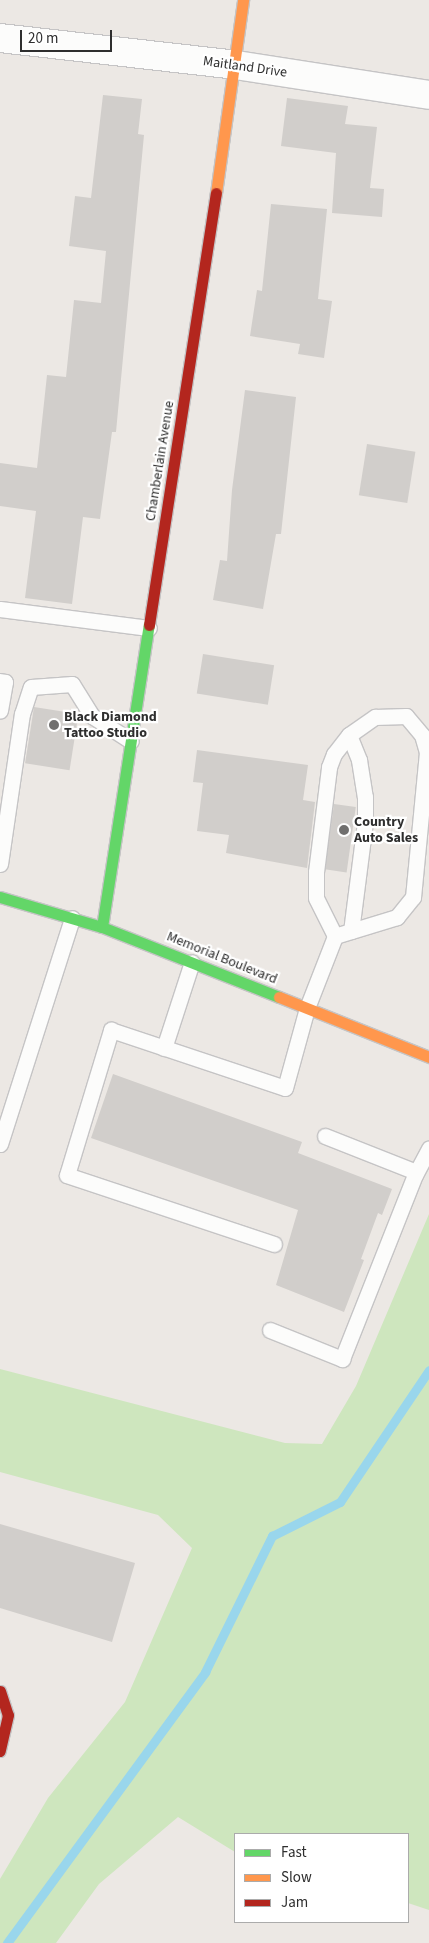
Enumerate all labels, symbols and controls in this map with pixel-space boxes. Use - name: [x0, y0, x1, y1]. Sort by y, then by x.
- scale bar: [22, 20, 115, 52]
- text: 20 m: [28, 28, 58, 49]
- street label: Maitland Drive: [202, 53, 288, 81]
- street label: Chamberlain Avenue: [142, 400, 178, 522]
- place label: Black Diamond Tattoo Studio: [64, 709, 157, 742]
- marker: Black Diamond Tattoo Studio: [48, 719, 60, 731]
- place label: Country Auto Sales: [354, 814, 418, 846]
- marker: Country Auto Sales: [338, 824, 350, 836]
- street label: Memorial Boulevard: [164, 928, 280, 988]
- legend: [234, 1833, 409, 1923]
- text: Fast: [281, 1842, 307, 1863]
- text: Slow: [281, 1867, 312, 1888]
- text: Jam: [281, 1892, 308, 1913]

